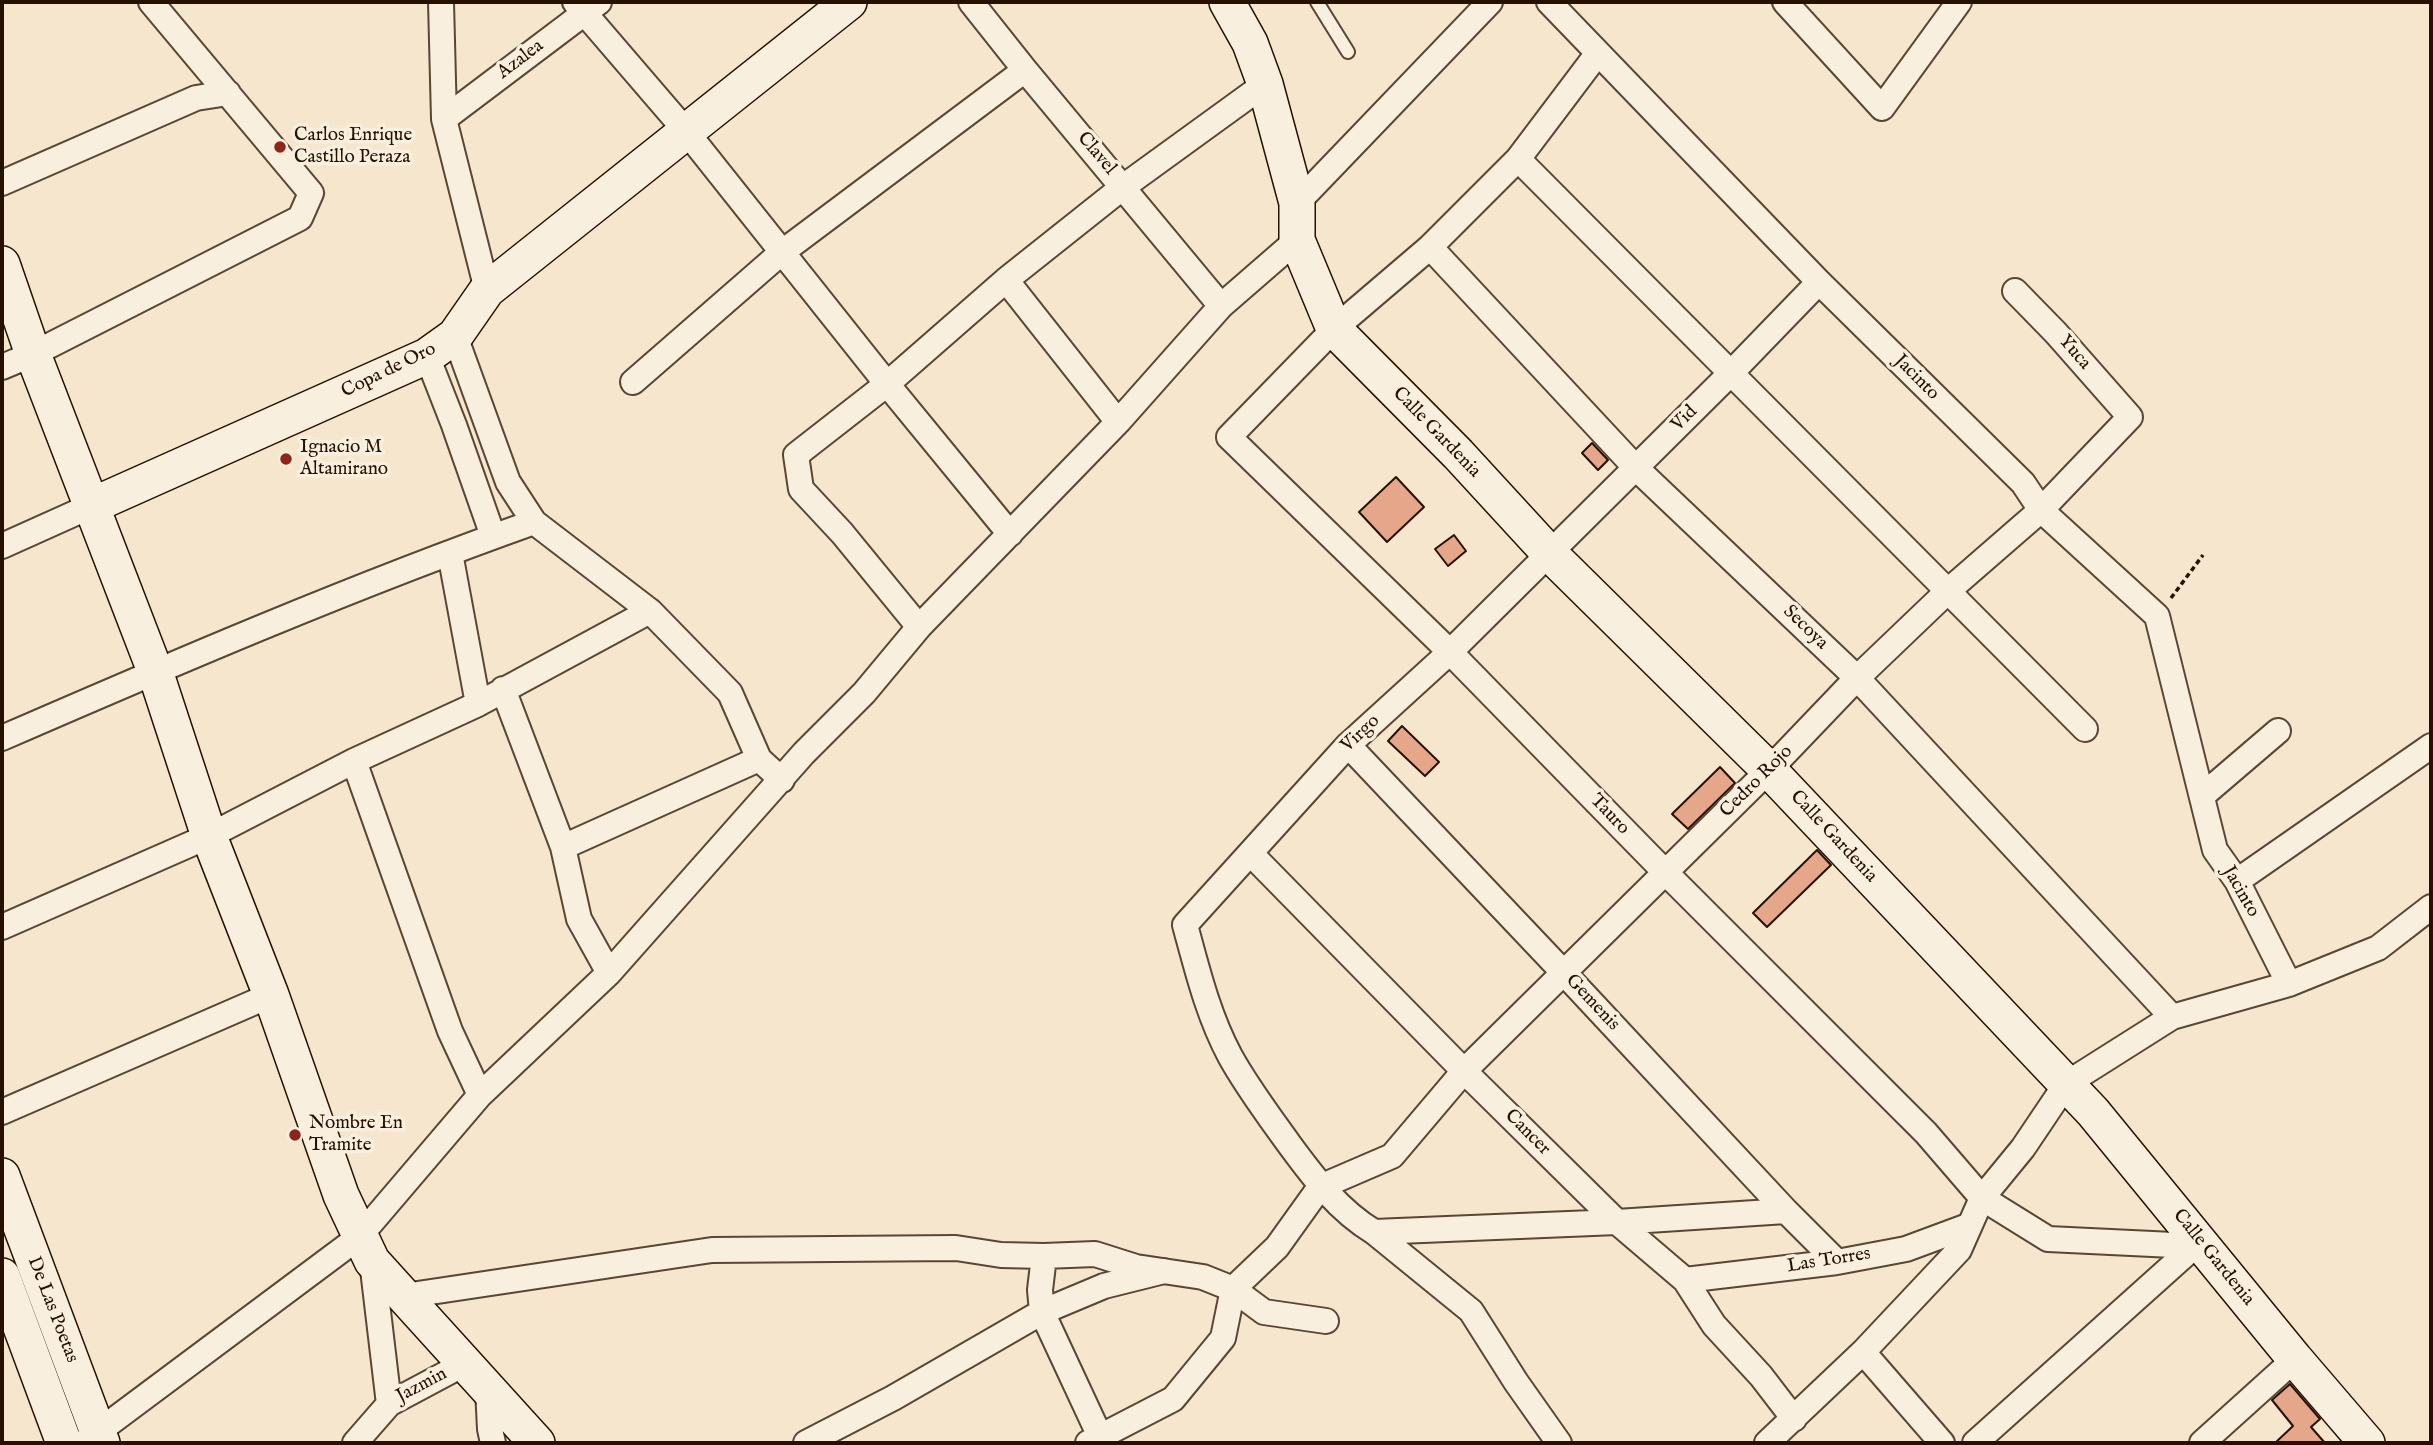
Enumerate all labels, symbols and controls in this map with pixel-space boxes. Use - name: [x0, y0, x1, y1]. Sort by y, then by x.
- street label: Azalea: [493, 35, 549, 85]
- place label: Carlos Enrique Castillo Peraza: [294, 125, 412, 169]
- street label: Clavel: [1072, 128, 1120, 180]
- marker: Carlos Enrique Castillo Peraza: [272, 139, 288, 155]
- street label: Yuca: [2053, 331, 2095, 375]
- street label: Copa de Oro: [338, 338, 440, 404]
- street label: Jacinto: [1888, 350, 1944, 406]
- street label: Calle Gardenia: [1387, 383, 1485, 483]
- street label: Vid: [1667, 401, 1703, 437]
- place label: Ignacio M Altamirano: [300, 437, 388, 481]
- marker: Ignacio M Altamirano: [278, 451, 294, 467]
- street label: Secoya: [1778, 601, 1832, 655]
- street label: Virgo: [1337, 710, 1385, 758]
- street label: Cedro Rojo: [1716, 741, 1798, 823]
- street label: Calle Gardenia: [1785, 786, 1881, 888]
- street label: Tauro: [1584, 790, 1634, 840]
- street label: Jacinto: [2216, 862, 2264, 922]
- street label: Gemenis: [1560, 970, 1624, 1036]
- street label: Cancer: [1499, 1105, 1555, 1161]
- place label: Nombre En Tramite: [309, 1113, 403, 1157]
- marker: Nombre En Tramite: [287, 1127, 303, 1143]
- street label: Calle Gardenia: [2167, 1205, 2259, 1311]
- street label: Las Torres: [1786, 1243, 1872, 1279]
- street label: De Las Poetas: [21, 1254, 83, 1366]
- street label: Jazmin: [393, 1363, 451, 1409]

